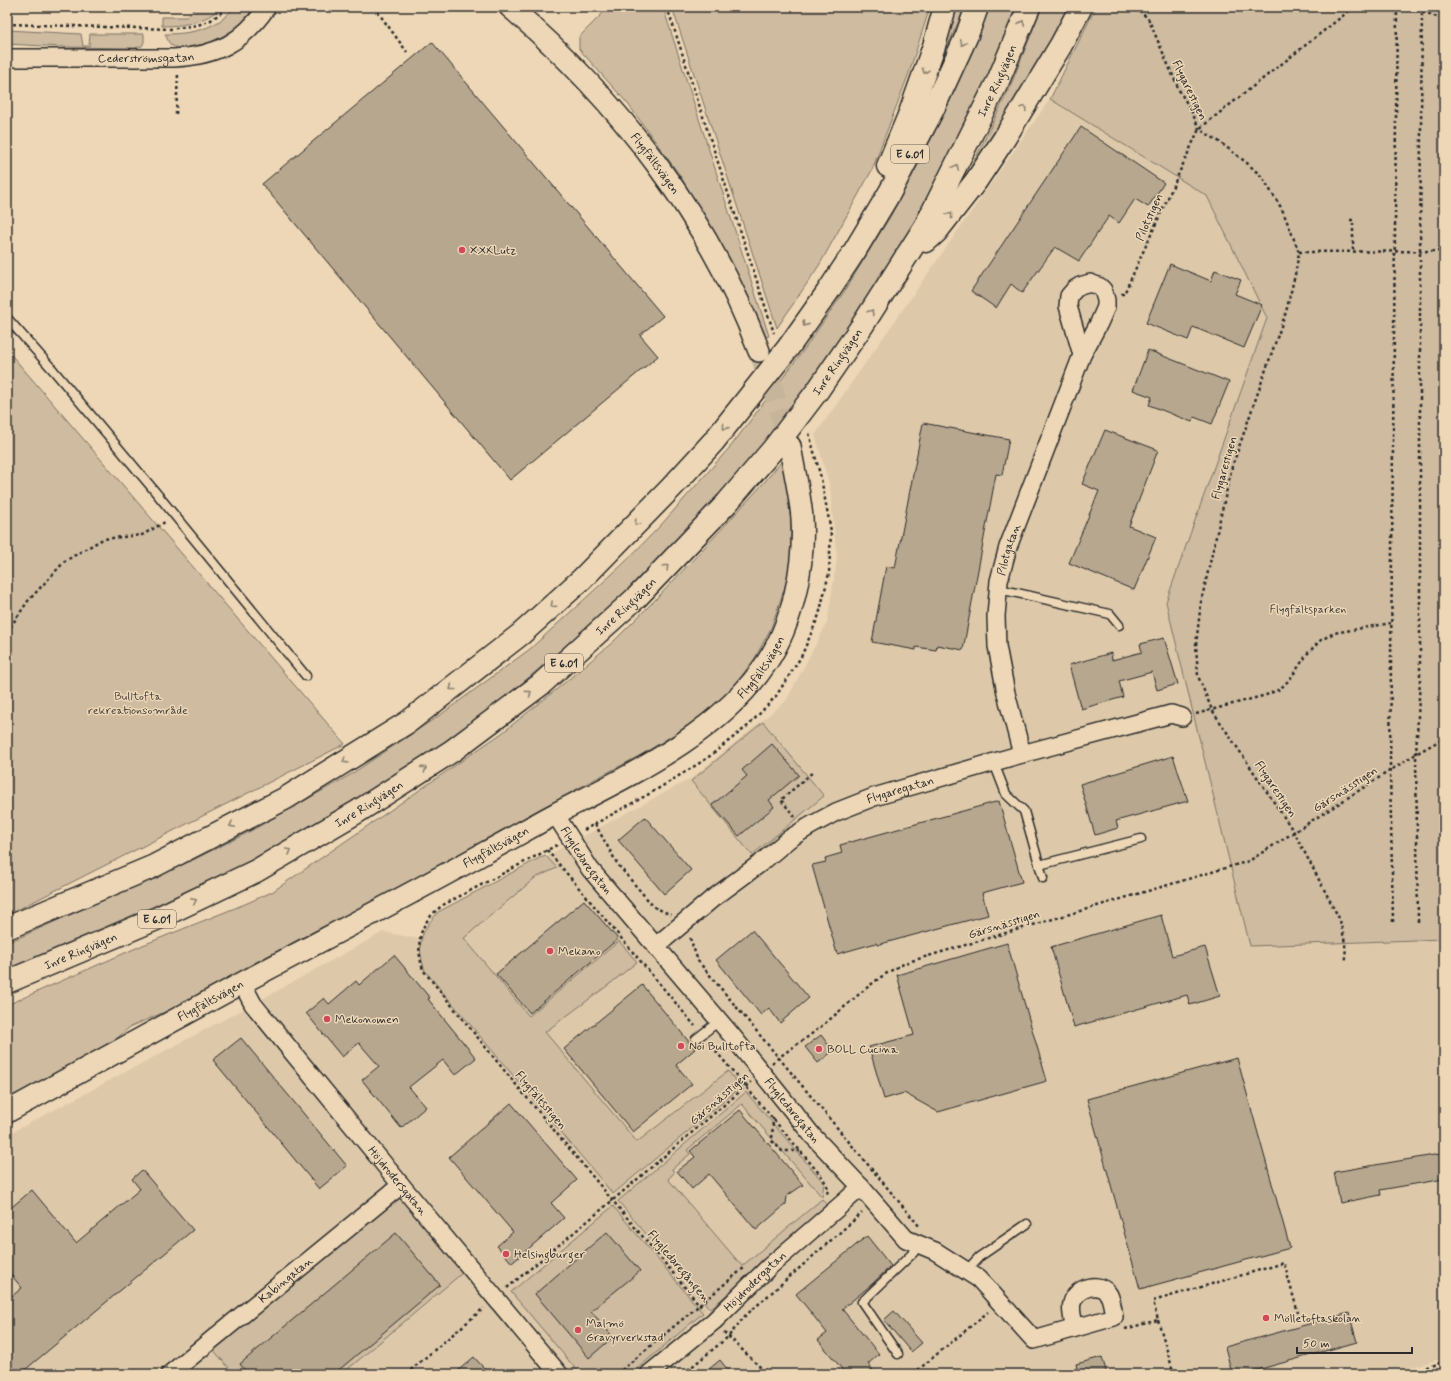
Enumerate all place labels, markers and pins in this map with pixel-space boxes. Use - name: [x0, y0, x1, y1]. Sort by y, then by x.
- place label: XXXLutz: [470, 243, 516, 259]
- marker: XXXLutz: [457, 245, 467, 255]
- place label: Mekano: [558, 944, 601, 960]
- marker: Mekano: [545, 946, 555, 956]
- place label: Mekonomen: [335, 1012, 399, 1028]
- marker: Mekonomen: [322, 1014, 332, 1024]
- place label: Noi Bulltofta: [689, 1039, 756, 1055]
- marker: Noi Bulltofta: [676, 1041, 686, 1051]
- place label: BOLL Cucina: [827, 1042, 899, 1058]
- marker: BOLL Cucina: [814, 1044, 824, 1054]
- place label: Helsingburger: [514, 1247, 586, 1264]
- marker: Helsingburger: [501, 1249, 511, 1259]
- place label: Mölletoftaskolan: [1274, 1311, 1362, 1327]
- marker: Mölletoftaskolan: [1261, 1313, 1271, 1323]
- place label: Malmö Gravyrverkstad: [586, 1316, 663, 1346]
- marker: Malmö Gravyrverkstad: [573, 1325, 583, 1335]

